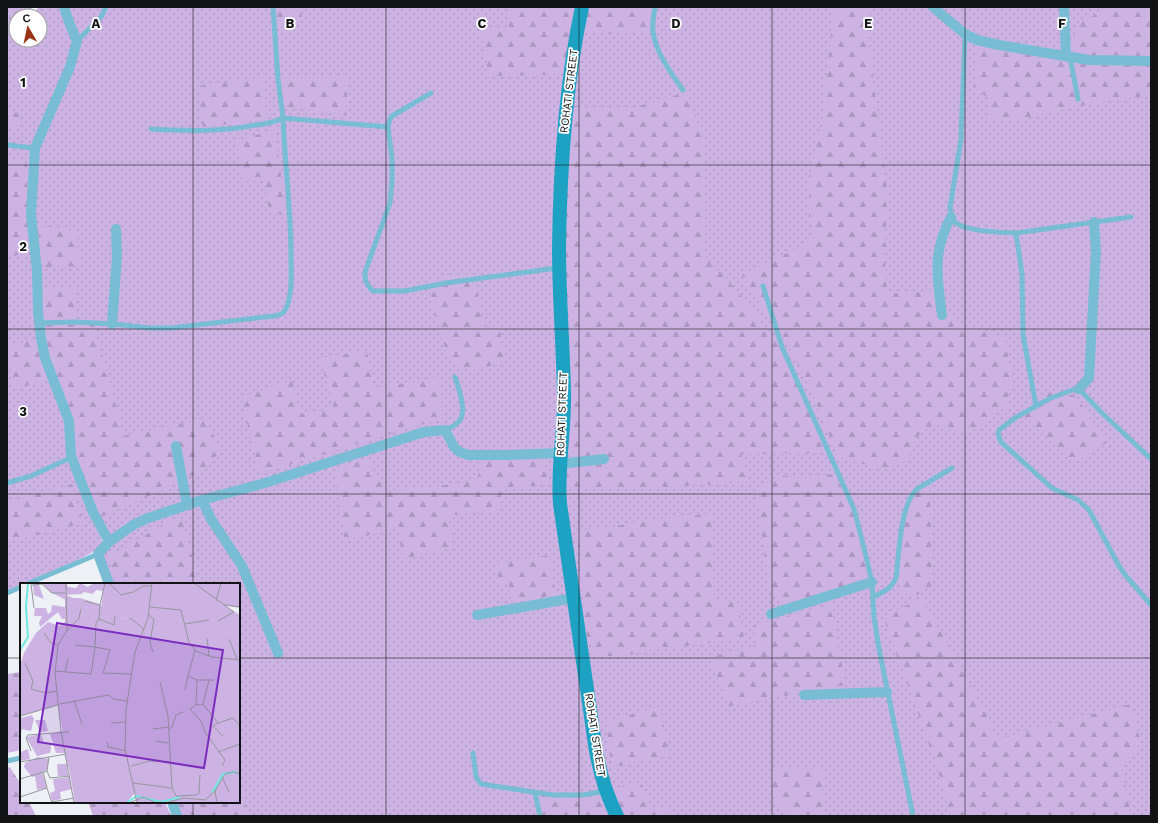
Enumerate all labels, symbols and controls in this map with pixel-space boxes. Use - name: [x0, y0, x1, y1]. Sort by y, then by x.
- north arrow: [8, 8, 48, 48]
- text: С: [22, 12, 32, 26]
- text: A: [92, 16, 101, 31]
- text: B: [286, 16, 295, 31]
- text: C: [478, 16, 487, 31]
- text: D: [671, 16, 681, 31]
- text: E: [864, 16, 872, 31]
- text: F: [1058, 16, 1066, 31]
- street label: ROHATI STREET: [557, 48, 581, 134]
- text: 1: [20, 75, 26, 90]
- text: 2: [19, 239, 27, 254]
- street label: ROHATI STREET: [554, 371, 570, 457]
- text: 3: [19, 404, 27, 419]
- inset map: [20, 583, 240, 803]
- street label: ROHATI STREET: [582, 692, 608, 778]

